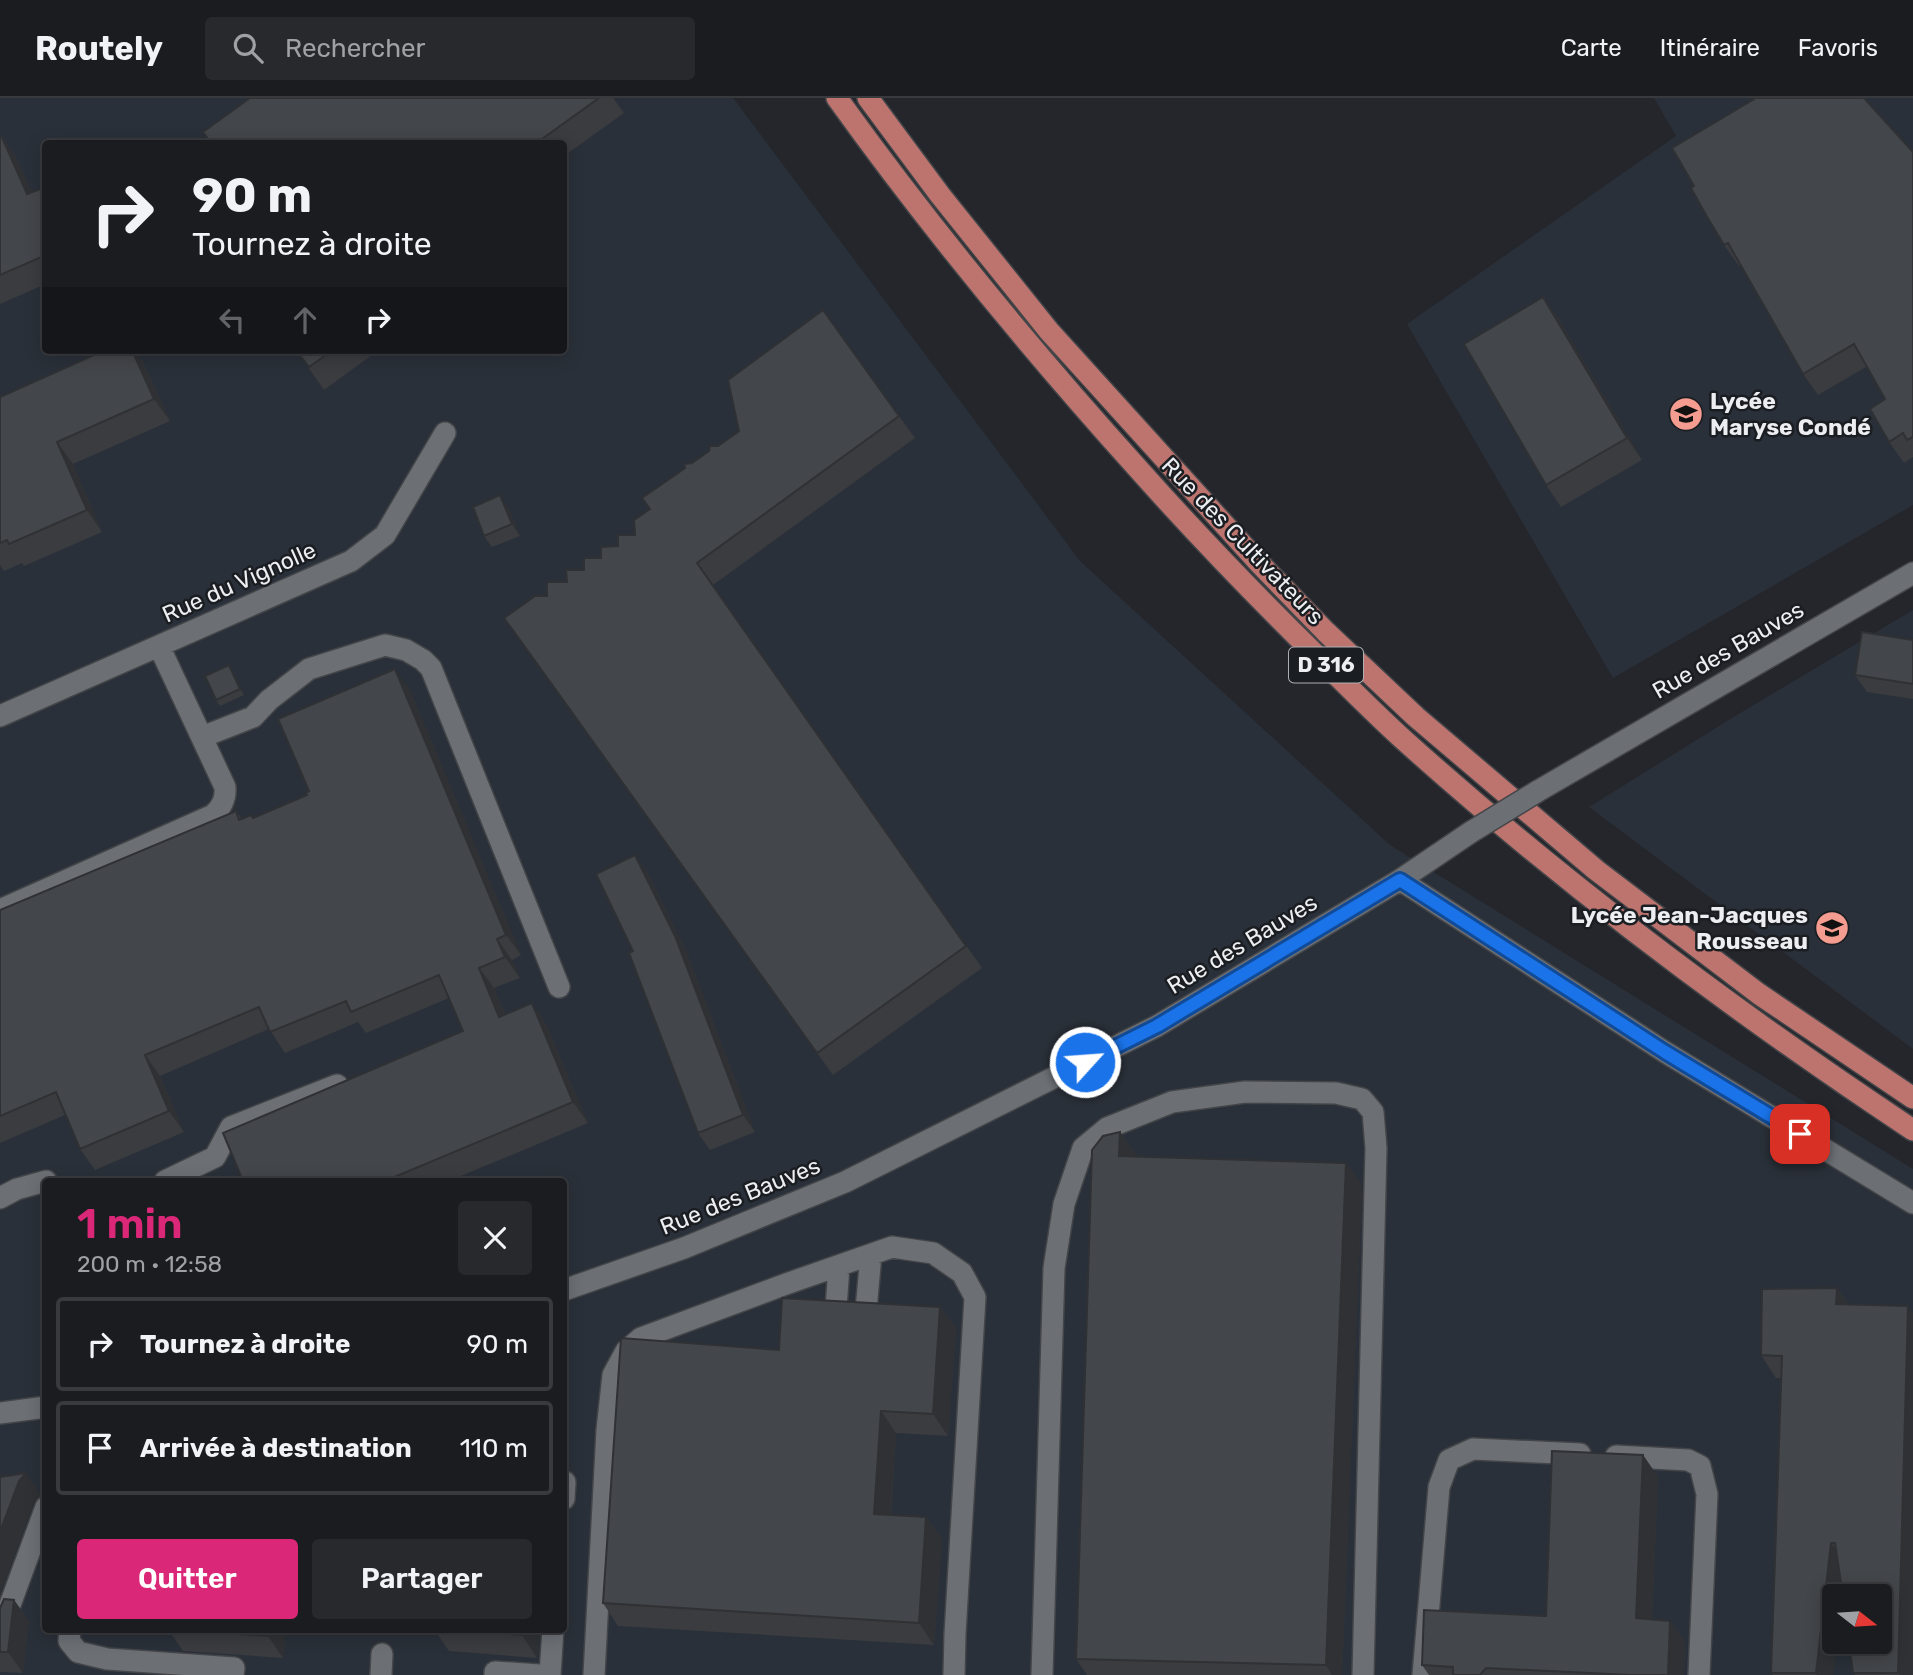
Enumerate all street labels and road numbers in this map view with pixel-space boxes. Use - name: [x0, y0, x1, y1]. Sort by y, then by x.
- street label: Rue des Cultivateurs: [1156, 452, 1330, 630]
- street label: Rue du Vignolle: [158, 536, 320, 628]
- street label: Rue des Bauves: [1647, 595, 1809, 705]
- road number: D 316: [1289, 648, 1363, 682]
- street label: Rue des Bauves: [1162, 888, 1322, 1000]
- street label: Rue des Bauves: [656, 1151, 824, 1241]

